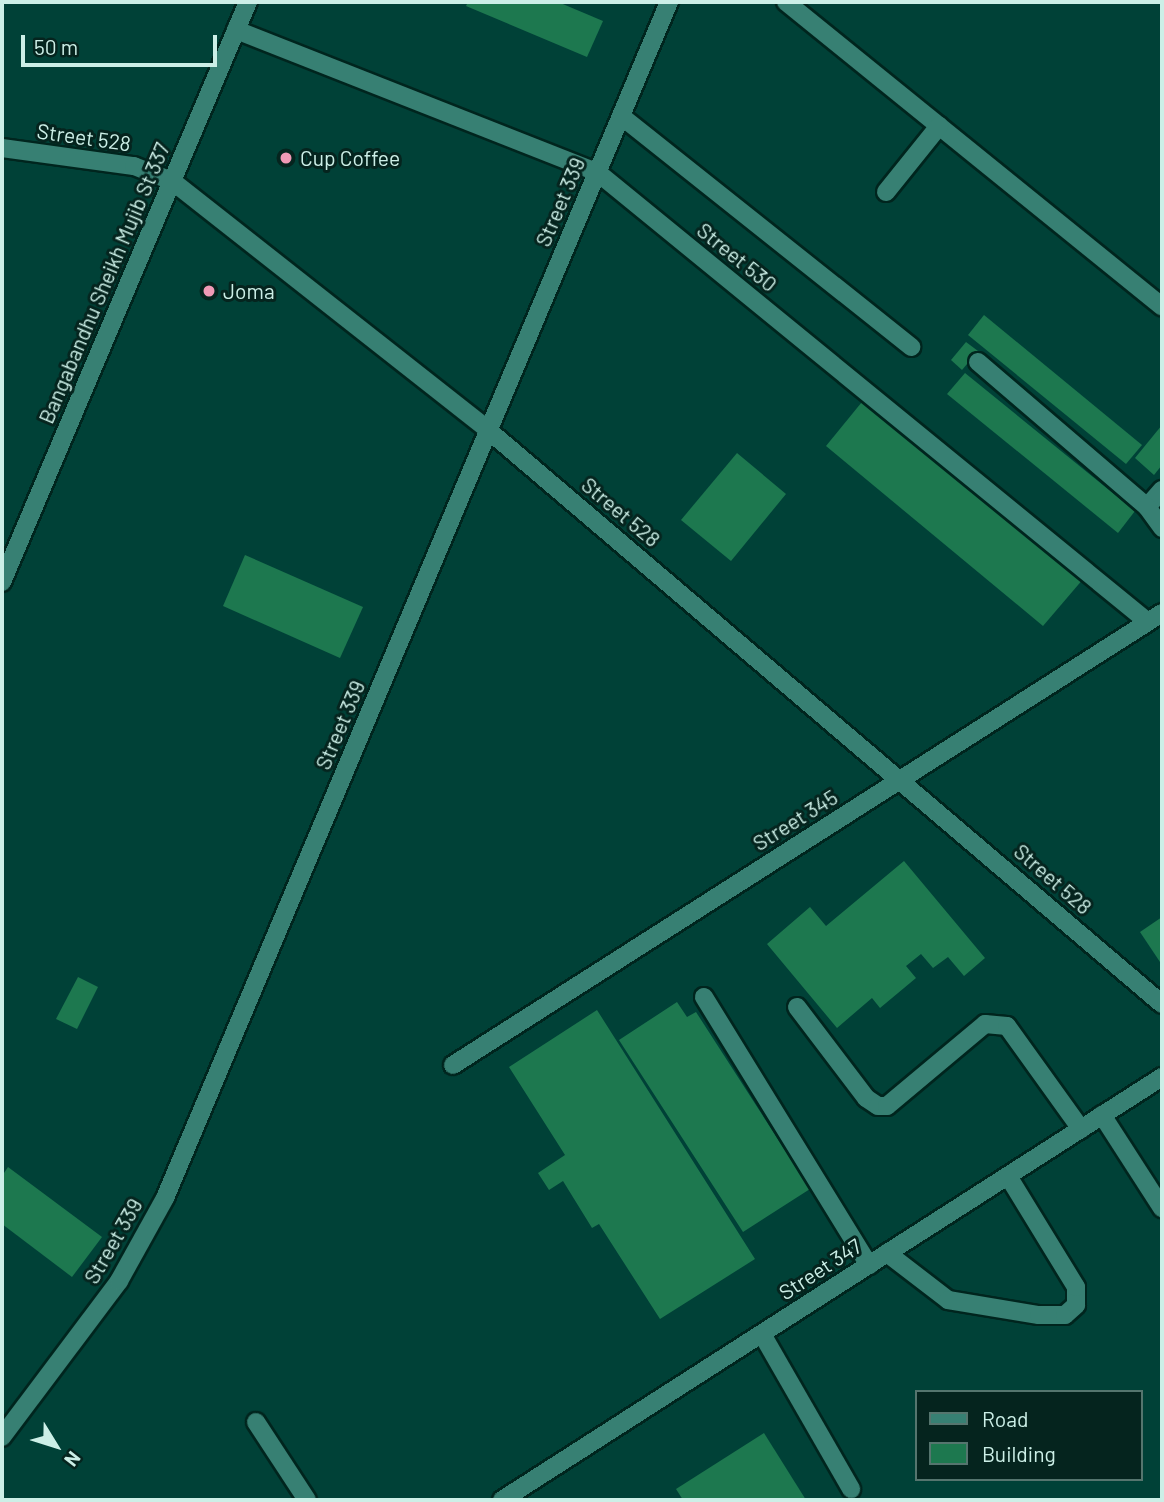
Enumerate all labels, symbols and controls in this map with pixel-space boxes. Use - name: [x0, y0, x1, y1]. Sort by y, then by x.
- scale bar: [24, 21, 220, 65]
- text: 50 m: [34, 34, 78, 59]
- street label: Street 528: [35, 118, 133, 156]
- street label: Bangabandhu Sheikh Mujib St 337: [33, 139, 175, 427]
- place label: Cup Coffee: [300, 145, 400, 171]
- marker: Cup Coffee: [278, 150, 294, 166]
- street label: Street 339: [530, 154, 590, 250]
- street label: Street 530: [692, 217, 782, 297]
- place label: Joma: [223, 278, 275, 304]
- marker: Joma: [201, 283, 217, 299]
- street label: Street 528: [577, 472, 665, 552]
- street label: Street 339: [310, 677, 370, 773]
- street label: Street 345: [748, 784, 842, 856]
- street label: Street 528: [1009, 838, 1097, 920]
- street label: Street 339: [79, 1194, 147, 1288]
- street label: Street 347: [774, 1233, 866, 1305]
- legend: [916, 1390, 1143, 1481]
- text: Road: [982, 1406, 1028, 1431]
- north arrow: [21, 1411, 91, 1481]
- text: Building: [982, 1441, 1056, 1466]
- text: N: [60, 1447, 86, 1471]

